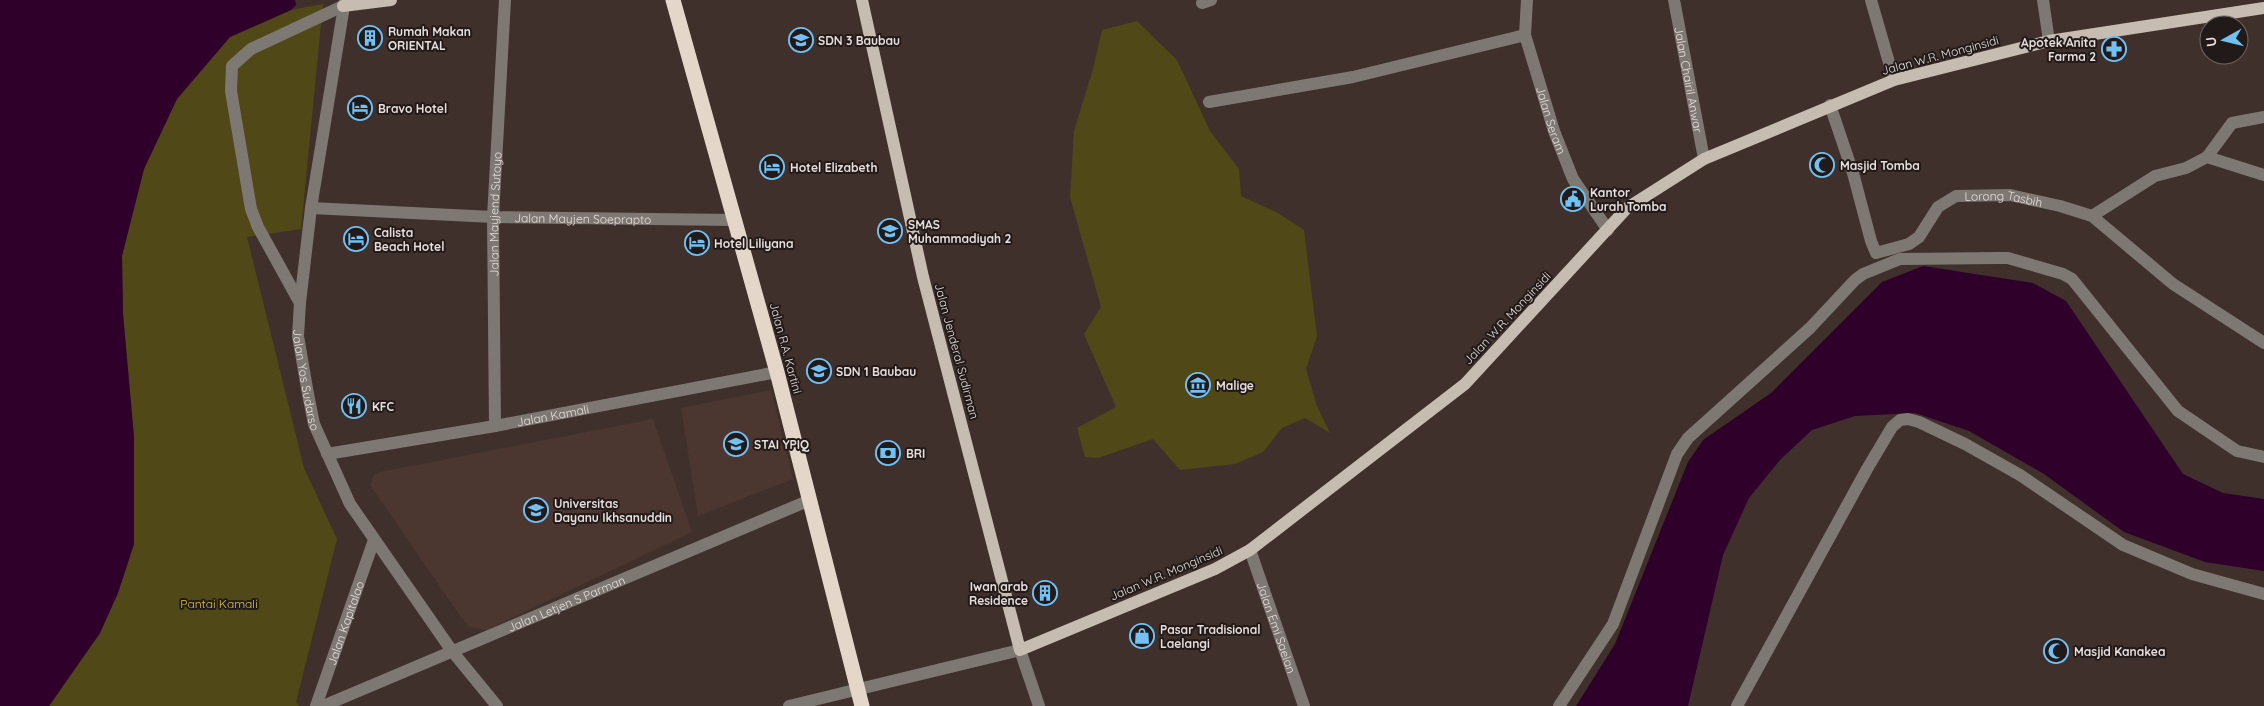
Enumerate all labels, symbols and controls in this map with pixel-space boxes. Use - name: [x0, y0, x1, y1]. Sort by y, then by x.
- north arrow: [2199, 15, 2249, 65]
- place label: Rumah Makan ORIENTAL: [388, 24, 471, 53]
- building icon: Rumah Makan ORIENTAL: [357, 25, 383, 51]
- street label: Jalan Chairil Anwar: [1672, 25, 1706, 134]
- school or university icon: SDN 3 Baubau: [788, 27, 814, 53]
- street label: Jalan W.R. Monginsidi: [1880, 32, 2000, 78]
- place label: SDN 3 Baubau: [818, 33, 900, 48]
- place label: Apotek Anita Farma 2: [2021, 35, 2096, 64]
- pharmacy icon: Apotek Anita Farma 2: [2101, 36, 2127, 62]
- text: U: [2202, 36, 2221, 48]
- street label: Jalan Seram: [1533, 84, 1570, 156]
- hotel icon: Bravo Hotel: [347, 95, 373, 121]
- place label: Bravo Hotel: [378, 101, 447, 116]
- street label: Jalan Mayjend Sutoyo: [485, 151, 504, 277]
- mosque icon: Masjid Tomba: [1809, 152, 1835, 178]
- hotel icon: Hotel Elizabeth: [759, 154, 785, 180]
- place label: Masjid Tomba: [1840, 158, 1920, 173]
- place label: Hotel Elizabeth: [790, 160, 877, 175]
- place label: Kantor Lurah Tomba: [1590, 185, 1666, 214]
- public building icon: Kantor Lurah Tomba: [1560, 186, 1586, 212]
- street label: Lorong Tasbih: [1964, 187, 2044, 209]
- street label: Jalan Mayjen Soeprapto: [514, 210, 651, 226]
- place label: SMAS Muhammadiyah 2: [908, 217, 1011, 246]
- school or university icon: SMAS Muhammadiyah 2: [877, 218, 903, 244]
- place label: Calista Beach Hotel: [374, 225, 444, 254]
- hotel icon: Calista Beach Hotel: [343, 226, 369, 252]
- hotel icon: Hotel Liliyana: [684, 230, 710, 256]
- place label: Hotel Liliyana: [714, 236, 794, 251]
- street label: Jalan W.R. Monginsidi: [1460, 269, 1554, 367]
- street label: Jalan Jenderal Sudirman: [932, 281, 982, 421]
- street label: Jalan R.A. Kartini: [767, 301, 805, 395]
- street label: Jalan Yos Sudarso: [291, 329, 323, 433]
- school or university icon: SDN 1 Baubau: [806, 358, 832, 384]
- place label: SDN 1 Baubau: [836, 364, 916, 379]
- museum icon: Malige: [1185, 372, 1211, 398]
- place label: Malige: [1216, 378, 1254, 393]
- restaurant icon: KFC: [341, 393, 367, 419]
- place label: KFC: [372, 399, 394, 414]
- street label: Jalan Kamali: [515, 401, 590, 429]
- school or university icon: STAI YPIQ: [723, 431, 749, 457]
- place label: STAI YPIQ: [754, 437, 810, 452]
- bank icon: BRI: [875, 440, 901, 466]
- place label: BRI: [906, 446, 925, 461]
- place label: Universitas Dayanu Ikhsanuddin: [554, 496, 672, 525]
- school or university icon: Universitas Dayanu Ikhsanuddin: [523, 497, 549, 523]
- street label: Jalan W.R. Monginsidi: [1107, 542, 1225, 604]
- street label: Jalan Letjen S Parman: [505, 572, 627, 635]
- street label: Jalan Kapitalao: [323, 579, 367, 667]
- place label: Iwan arab Residence: [969, 579, 1028, 608]
- building icon: Iwan arab Residence: [1032, 580, 1058, 606]
- street label: Jalan Emi Saelan: [1254, 580, 1300, 675]
- park label: Pantai Kamali: [180, 596, 258, 611]
- place label: Pasar Tradisional Laelangi: [1160, 622, 1261, 651]
- shop icon: Pasar Tradisional Laelangi: [1129, 623, 1155, 649]
- mosque icon: Masjid Kanakea: [2043, 638, 2069, 664]
- place label: Masjid Kanakea: [2074, 644, 2166, 659]

